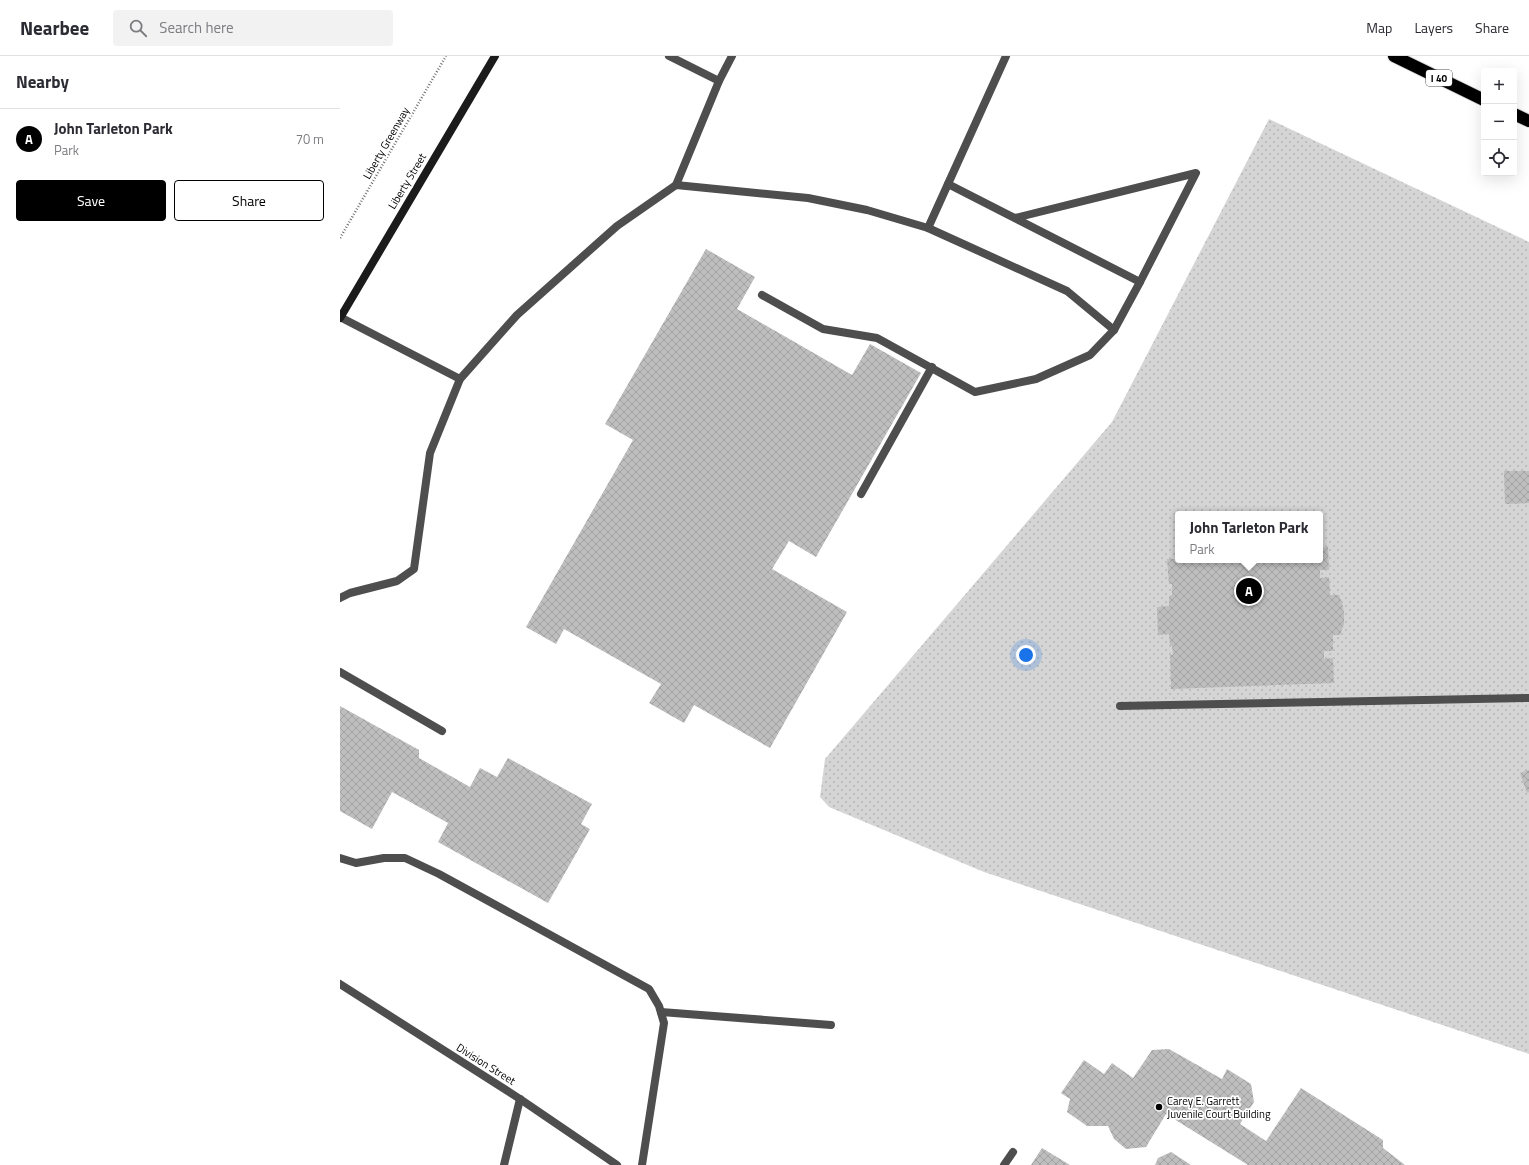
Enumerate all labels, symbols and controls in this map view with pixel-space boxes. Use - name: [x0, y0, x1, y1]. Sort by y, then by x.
- search box: [113, 10, 393, 46]
- text: Nearbee: [20, 13, 89, 42]
- text: Search here: [159, 16, 234, 39]
- icon: search: [127, 17, 149, 39]
- text: Map: [1366, 17, 1392, 38]
- text: Layers: [1414, 17, 1453, 38]
- text: Share: [1475, 17, 1509, 38]
- map controls: [1481, 68, 1517, 176]
- button: +: [1481, 68, 1517, 104]
- text: Nearby: [16, 69, 69, 95]
- road number: I 40: [1426, 70, 1452, 86]
- street label: Liberty Greenway: [359, 103, 414, 182]
- button: −: [1481, 104, 1517, 140]
- text: John Tarleton Park: [54, 117, 173, 140]
- text: A: [25, 129, 33, 149]
- text: 70 m: [296, 129, 324, 149]
- text: Park: [54, 140, 79, 160]
- button: locate: [1481, 140, 1517, 176]
- street label: Liberty Street: [384, 150, 430, 212]
- button: Save: [16, 180, 166, 221]
- button: Share: [174, 180, 324, 221]
- popup: [1175, 511, 1323, 563]
- text: John Tarleton Park: [1190, 516, 1308, 539]
- text: Park: [1190, 539, 1214, 559]
- pin: A: [1236, 576, 1262, 606]
- your location: [1016, 645, 1036, 665]
- street label: Division Street: [453, 1039, 519, 1089]
- place label: Carey E. Garrett Juvenile Court Building: [1167, 1093, 1271, 1122]
- marker: Carey E. Garrett Juvenile Court Building: [1154, 1102, 1164, 1112]

